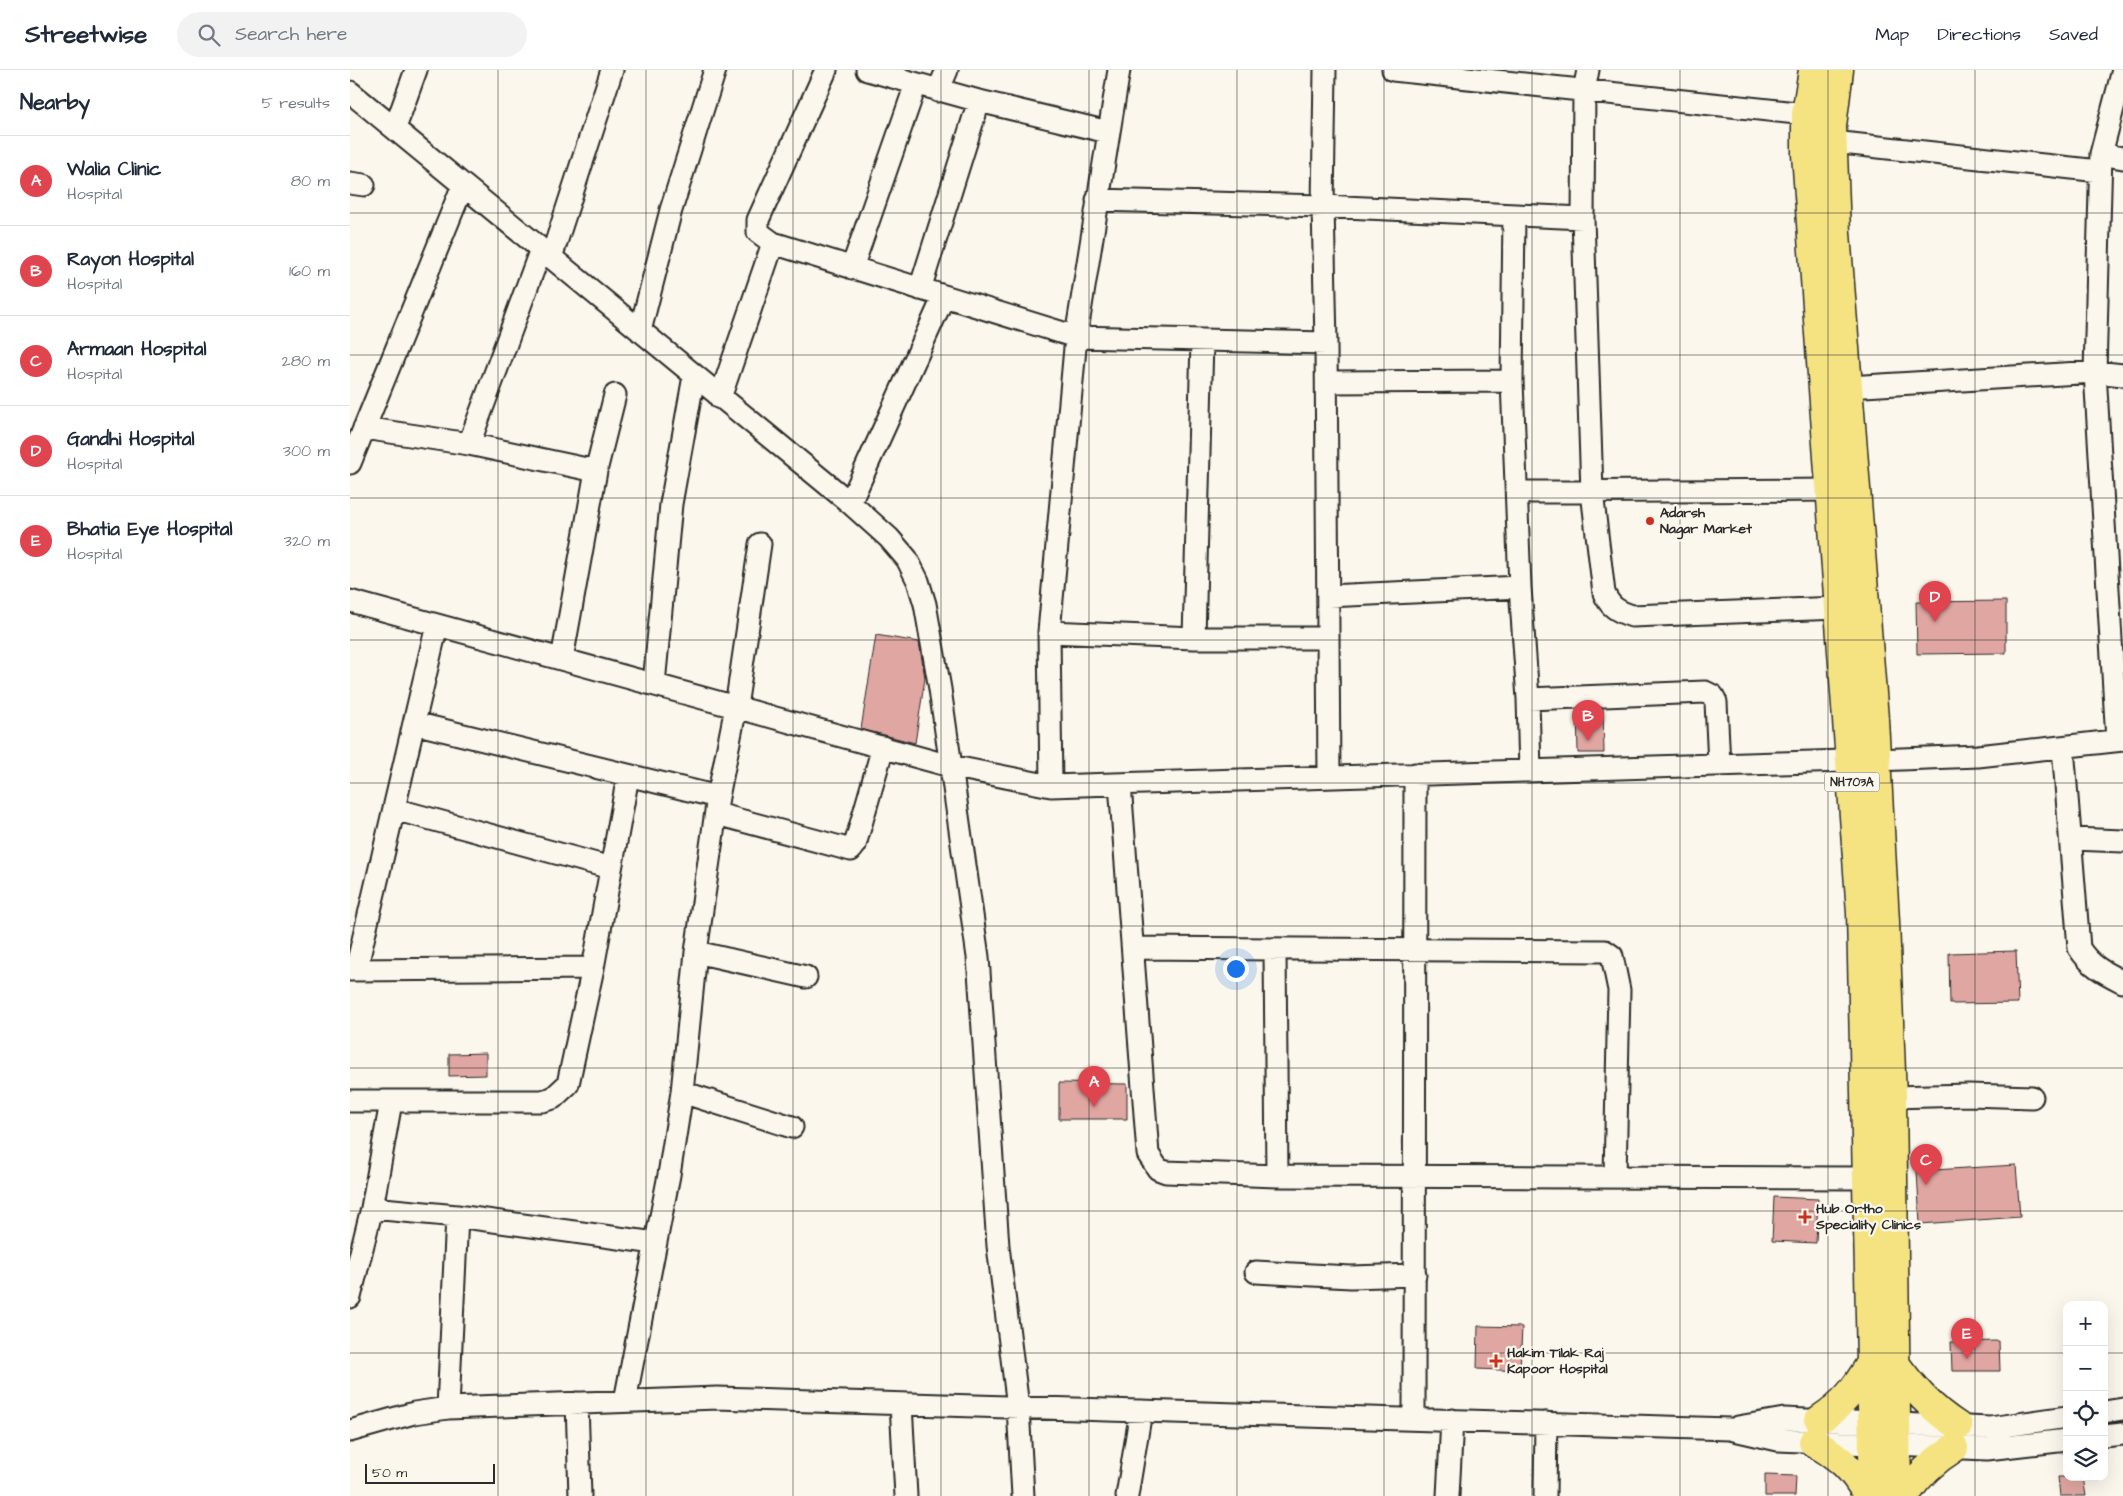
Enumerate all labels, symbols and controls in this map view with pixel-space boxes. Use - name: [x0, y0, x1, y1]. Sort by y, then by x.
- search box: [177, 12, 527, 57]
- text: Streetwise: [25, 18, 147, 52]
- icon: search: [195, 21, 223, 49]
- text: Search here: [235, 21, 347, 48]
- text: Map: [1875, 22, 1909, 47]
- text: Directions: [1937, 22, 2021, 47]
- text: Saved: [2049, 22, 2098, 47]
- text: Nearby: [20, 88, 90, 117]
- text: 5 results: [262, 92, 330, 114]
- text: Walia Clinic: [67, 156, 161, 183]
- text: A: [31, 170, 41, 192]
- text: 80 m: [291, 170, 330, 192]
- text: Hospital: [67, 183, 122, 205]
- text: Rayon Hospital: [67, 246, 194, 273]
- text: B: [30, 260, 42, 282]
- text: 160 m: [289, 260, 330, 282]
- text: Hospital: [67, 273, 122, 295]
- text: Armaan Hospital: [67, 336, 206, 363]
- text: C: [30, 350, 42, 372]
- text: 280 m: [282, 350, 330, 372]
- text: Hospital: [67, 363, 122, 385]
- text: Gandhi Hospital: [67, 426, 194, 453]
- text: D: [31, 440, 41, 462]
- text: 300 m: [283, 440, 330, 462]
- text: Hospital: [67, 453, 122, 475]
- place label: Adarsh Nagar Market: [1660, 503, 1752, 540]
- marker: Adarsh Nagar Market: [1644, 515, 1656, 527]
- text: Bhatia Eye Hospital: [67, 516, 233, 543]
- text: E: [31, 530, 41, 552]
- text: 320 m: [284, 530, 330, 552]
- text: Hospital: [67, 543, 122, 565]
- pin: D: [1919, 581, 1951, 622]
- pin: B: [1572, 700, 1604, 741]
- road number: NH703A: [1824, 772, 1880, 792]
- your location: [1223, 956, 1249, 982]
- pin: A: [1078, 1066, 1110, 1107]
- pin: C: [1910, 1144, 1942, 1185]
- place label: Hub Ortho Speciality Clinics: [1815, 1199, 1921, 1235]
- marker: Hub Ortho Speciality Clinics: [1798, 1210, 1812, 1224]
- map controls: [2063, 1301, 2108, 1481]
- button: +: [2063, 1301, 2108, 1346]
- pin: E: [1951, 1318, 1983, 1359]
- place label: Hakim Tilak Raj Kapoor Hospital: [1507, 1343, 1609, 1379]
- button: −: [2063, 1346, 2108, 1391]
- marker: Hakim Tilak Raj Kapoor Hospital: [1489, 1354, 1503, 1368]
- button: locate: [2063, 1391, 2108, 1436]
- button: layers: [2063, 1436, 2108, 1481]
- scale bar: [365, 1461, 495, 1484]
- text: 50 m: [372, 1463, 407, 1483]

